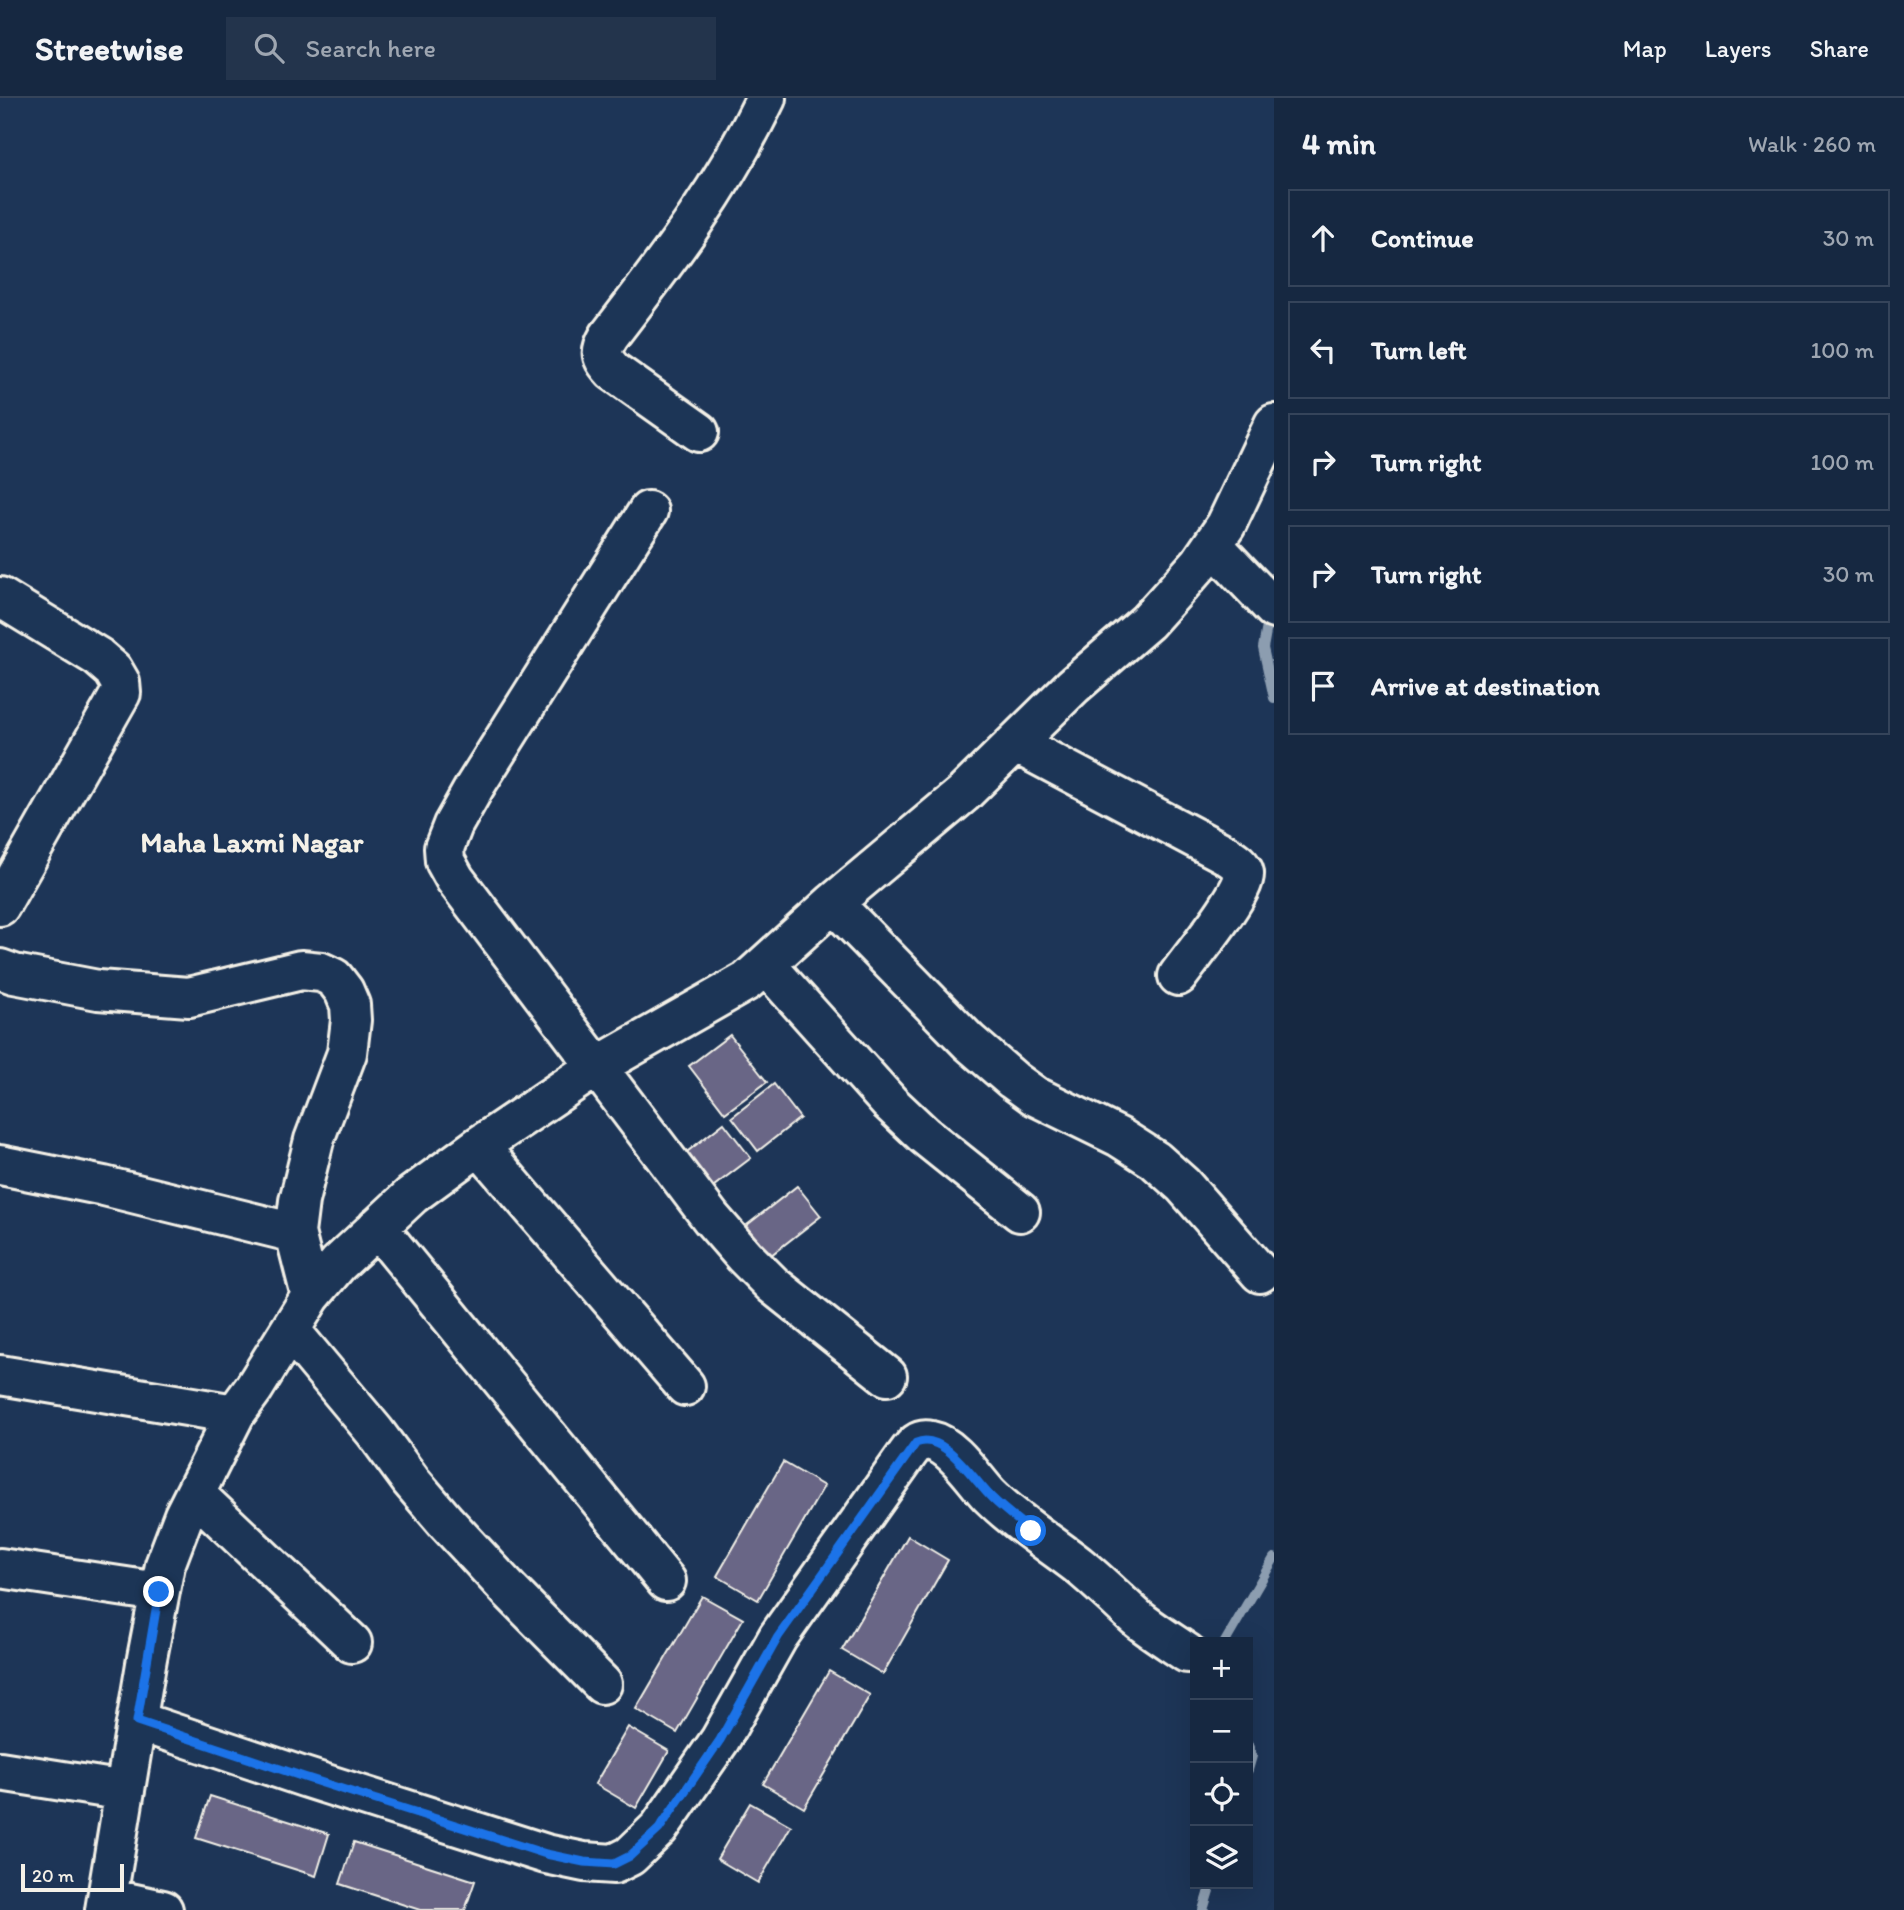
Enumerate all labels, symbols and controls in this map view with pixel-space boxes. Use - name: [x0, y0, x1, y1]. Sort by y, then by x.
- search box: [226, 17, 716, 80]
- text: Streetwise: [35, 29, 184, 68]
- icon: search: [250, 29, 288, 67]
- text: Search here: [306, 32, 436, 64]
- text: Map: [1623, 34, 1667, 63]
- text: Layers: [1705, 34, 1772, 63]
- text: Share: [1810, 34, 1869, 63]
- text: 4 min: [1302, 125, 1376, 162]
- text: Walk · 260 m: [1748, 130, 1876, 158]
- icon: ahead: [1304, 219, 1342, 257]
- text: Continue: [1371, 222, 1474, 254]
- text: 30 m: [1823, 224, 1874, 252]
- icon: left: [1304, 331, 1342, 369]
- text: Turn left: [1371, 334, 1467, 366]
- text: 100 m: [1810, 336, 1874, 364]
- icon: right: [1304, 443, 1342, 481]
- text: Turn right: [1371, 446, 1482, 478]
- text: 100 m: [1810, 448, 1874, 476]
- icon: right: [1304, 555, 1342, 593]
- text: Turn right: [1371, 558, 1482, 590]
- text: 30 m: [1823, 560, 1874, 588]
- icon: arrive: [1304, 667, 1342, 705]
- text: Arrive at destination: [1371, 670, 1600, 702]
- district label: Maha Laxmi Nagar: [141, 825, 364, 859]
- route start: [1015, 1515, 1046, 1546]
- route end: [143, 1576, 174, 1607]
- map controls: [1190, 1637, 1253, 1889]
- button: +: [1190, 1637, 1253, 1700]
- button: −: [1190, 1700, 1253, 1763]
- button: locate: [1190, 1763, 1253, 1826]
- button: layers: [1190, 1826, 1253, 1889]
- scale bar: [21, 1861, 124, 1893]
- text: 20 m: [32, 1864, 74, 1887]

